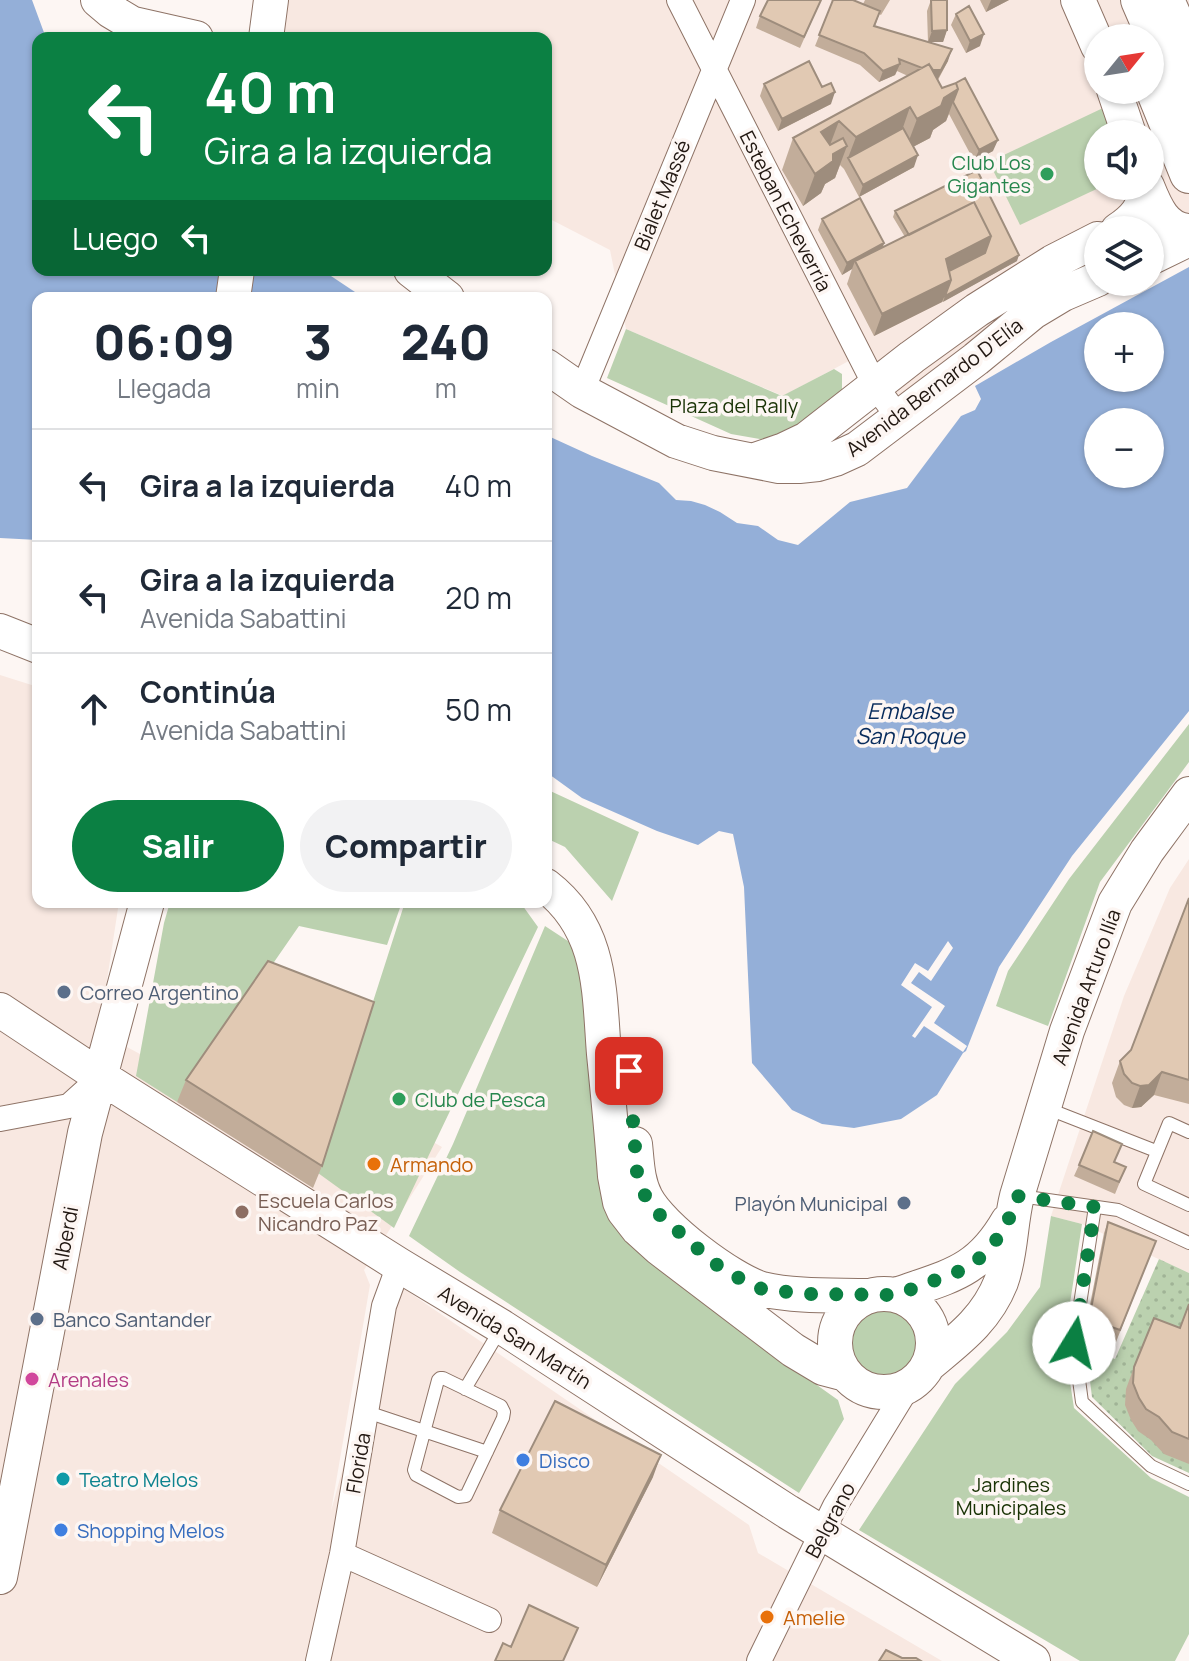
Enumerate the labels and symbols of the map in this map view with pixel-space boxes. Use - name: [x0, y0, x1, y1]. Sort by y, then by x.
- north arrow: [1084, 24, 1164, 104]
- street label: Esteban Echeverría: [734, 126, 838, 296]
- street label: Bialet Massé: [628, 136, 696, 254]
- place label: Club Los Gigantes: [948, 149, 1031, 199]
- marker: Club Los Gigantes: [1038, 165, 1056, 183]
- street label: Avenida Bernardo D'Elía: [840, 312, 1028, 462]
- park label: Plaza del Rally: [670, 392, 799, 419]
- water label: Embalse San Roque: [855, 696, 966, 751]
- street label: Avenida Arturo Ilía: [1045, 905, 1127, 1069]
- place label: Correo Argentino: [80, 979, 239, 1006]
- marker: Correo Argentino: [55, 983, 73, 1001]
- pin: [595, 1037, 663, 1105]
- place label: Club de Pesca: [415, 1086, 546, 1113]
- marker: Club de Pesca: [390, 1090, 408, 1108]
- place label: Armando: [390, 1151, 474, 1178]
- marker: Armando: [365, 1155, 383, 1173]
- place label: Escuela Carlos Nicandro Paz: [258, 1187, 394, 1237]
- place label: Playón Municipal: [735, 1190, 888, 1217]
- marker: Playón Municipal: [895, 1194, 913, 1212]
- marker: Escuela Carlos Nicandro Paz: [233, 1203, 251, 1221]
- street label: Alberdi: [46, 1204, 84, 1272]
- street label: Avenida San Martín: [433, 1279, 597, 1395]
- position arrow: [1032, 1301, 1116, 1385]
- place label: Banco Santander: [53, 1306, 212, 1333]
- marker: Banco Santander: [28, 1310, 46, 1328]
- place label: Arenales: [48, 1366, 129, 1393]
- marker: Arenales: [23, 1370, 41, 1388]
- street label: Florida: [339, 1430, 377, 1496]
- place label: Disco: [539, 1447, 590, 1474]
- marker: Disco: [514, 1451, 532, 1469]
- place label: Teatro Melos: [79, 1466, 198, 1493]
- marker: Teatro Melos: [54, 1470, 72, 1488]
- park label: Jardines Municipales: [956, 1471, 1066, 1521]
- street label: Belgrano: [799, 1477, 861, 1563]
- place label: Shopping Melos: [77, 1517, 225, 1544]
- marker: Shopping Melos: [52, 1521, 70, 1539]
- place label: Amelie: [783, 1604, 845, 1631]
- marker: Amelie: [758, 1608, 776, 1626]

